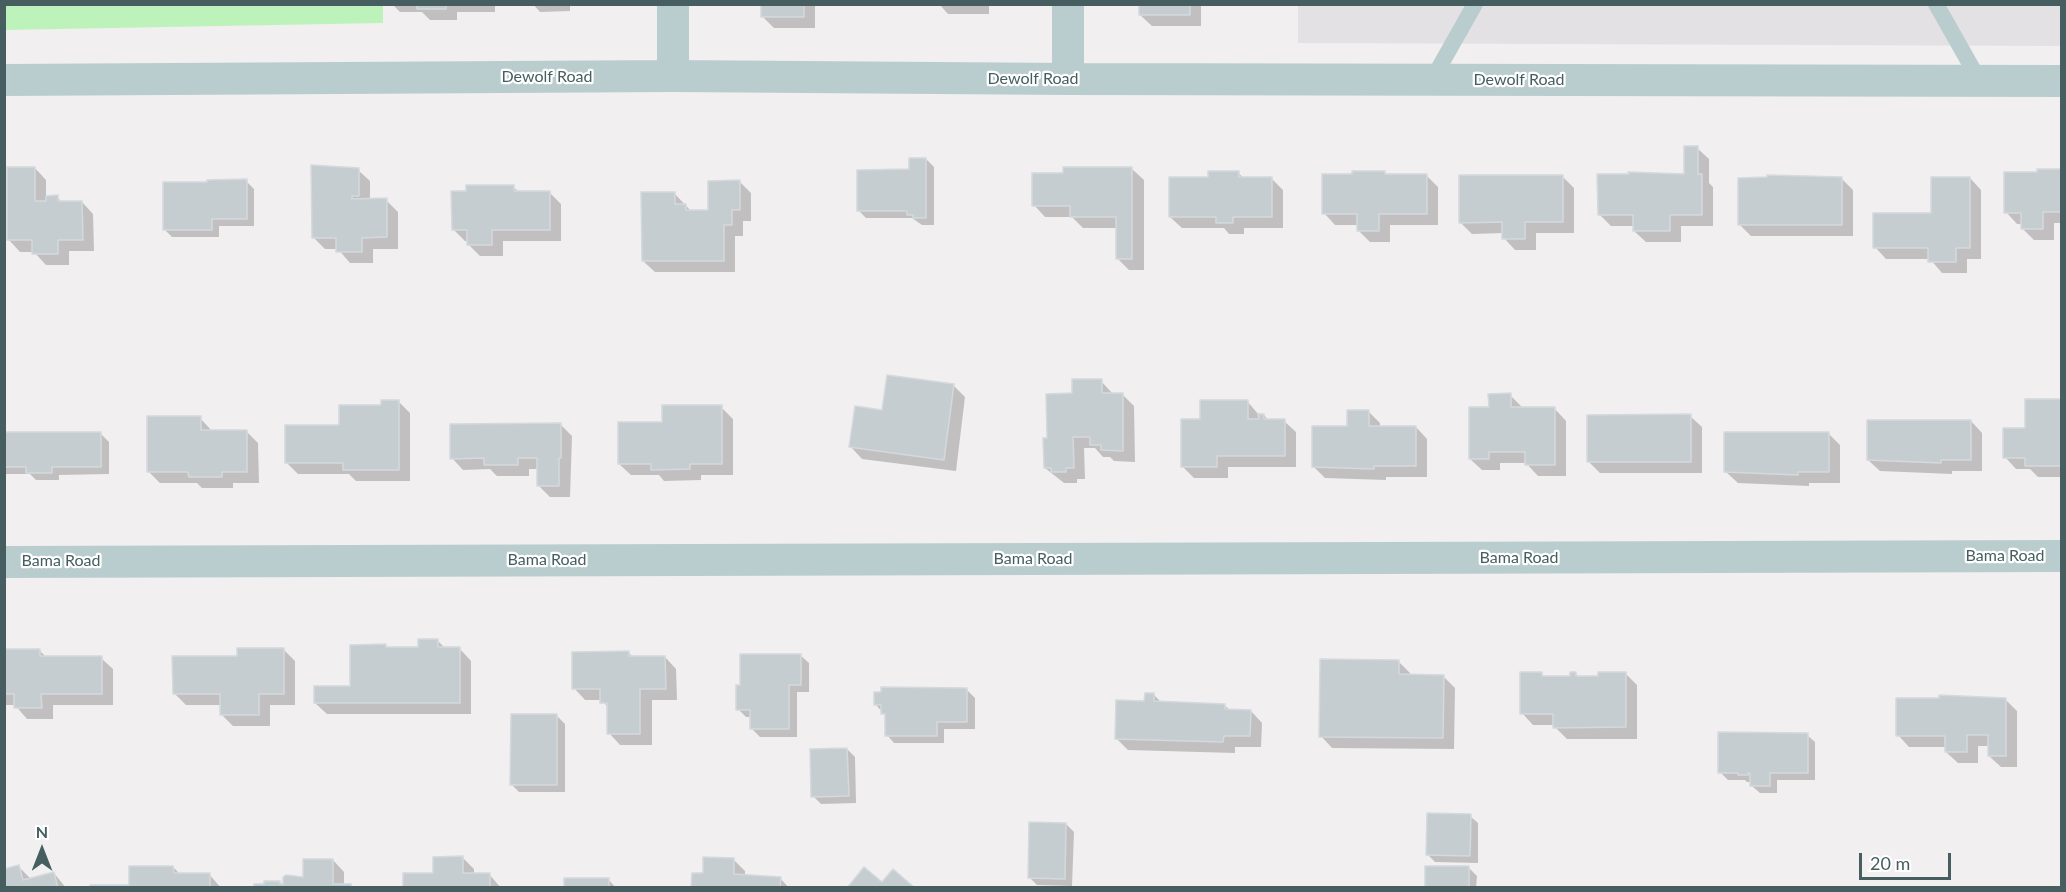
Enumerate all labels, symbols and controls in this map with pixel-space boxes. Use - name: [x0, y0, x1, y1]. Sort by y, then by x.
- street label: Dewolf Road: [502, 67, 592, 87]
- street label: Dewolf Road: [988, 69, 1078, 89]
- street label: Dewolf Road: [1474, 70, 1564, 90]
- street label: Bama Road: [1966, 546, 2044, 566]
- street label: Bama Road: [1480, 548, 1558, 568]
- street label: Bama Road: [994, 549, 1072, 569]
- street label: Bama Road: [508, 550, 586, 570]
- street label: Bama Road: [22, 551, 100, 571]
- north arrow: [12, 820, 72, 880]
- text: N: [36, 822, 48, 841]
- scale bar: [1862, 841, 1954, 879]
- text: 20 m: [1870, 852, 1910, 874]

